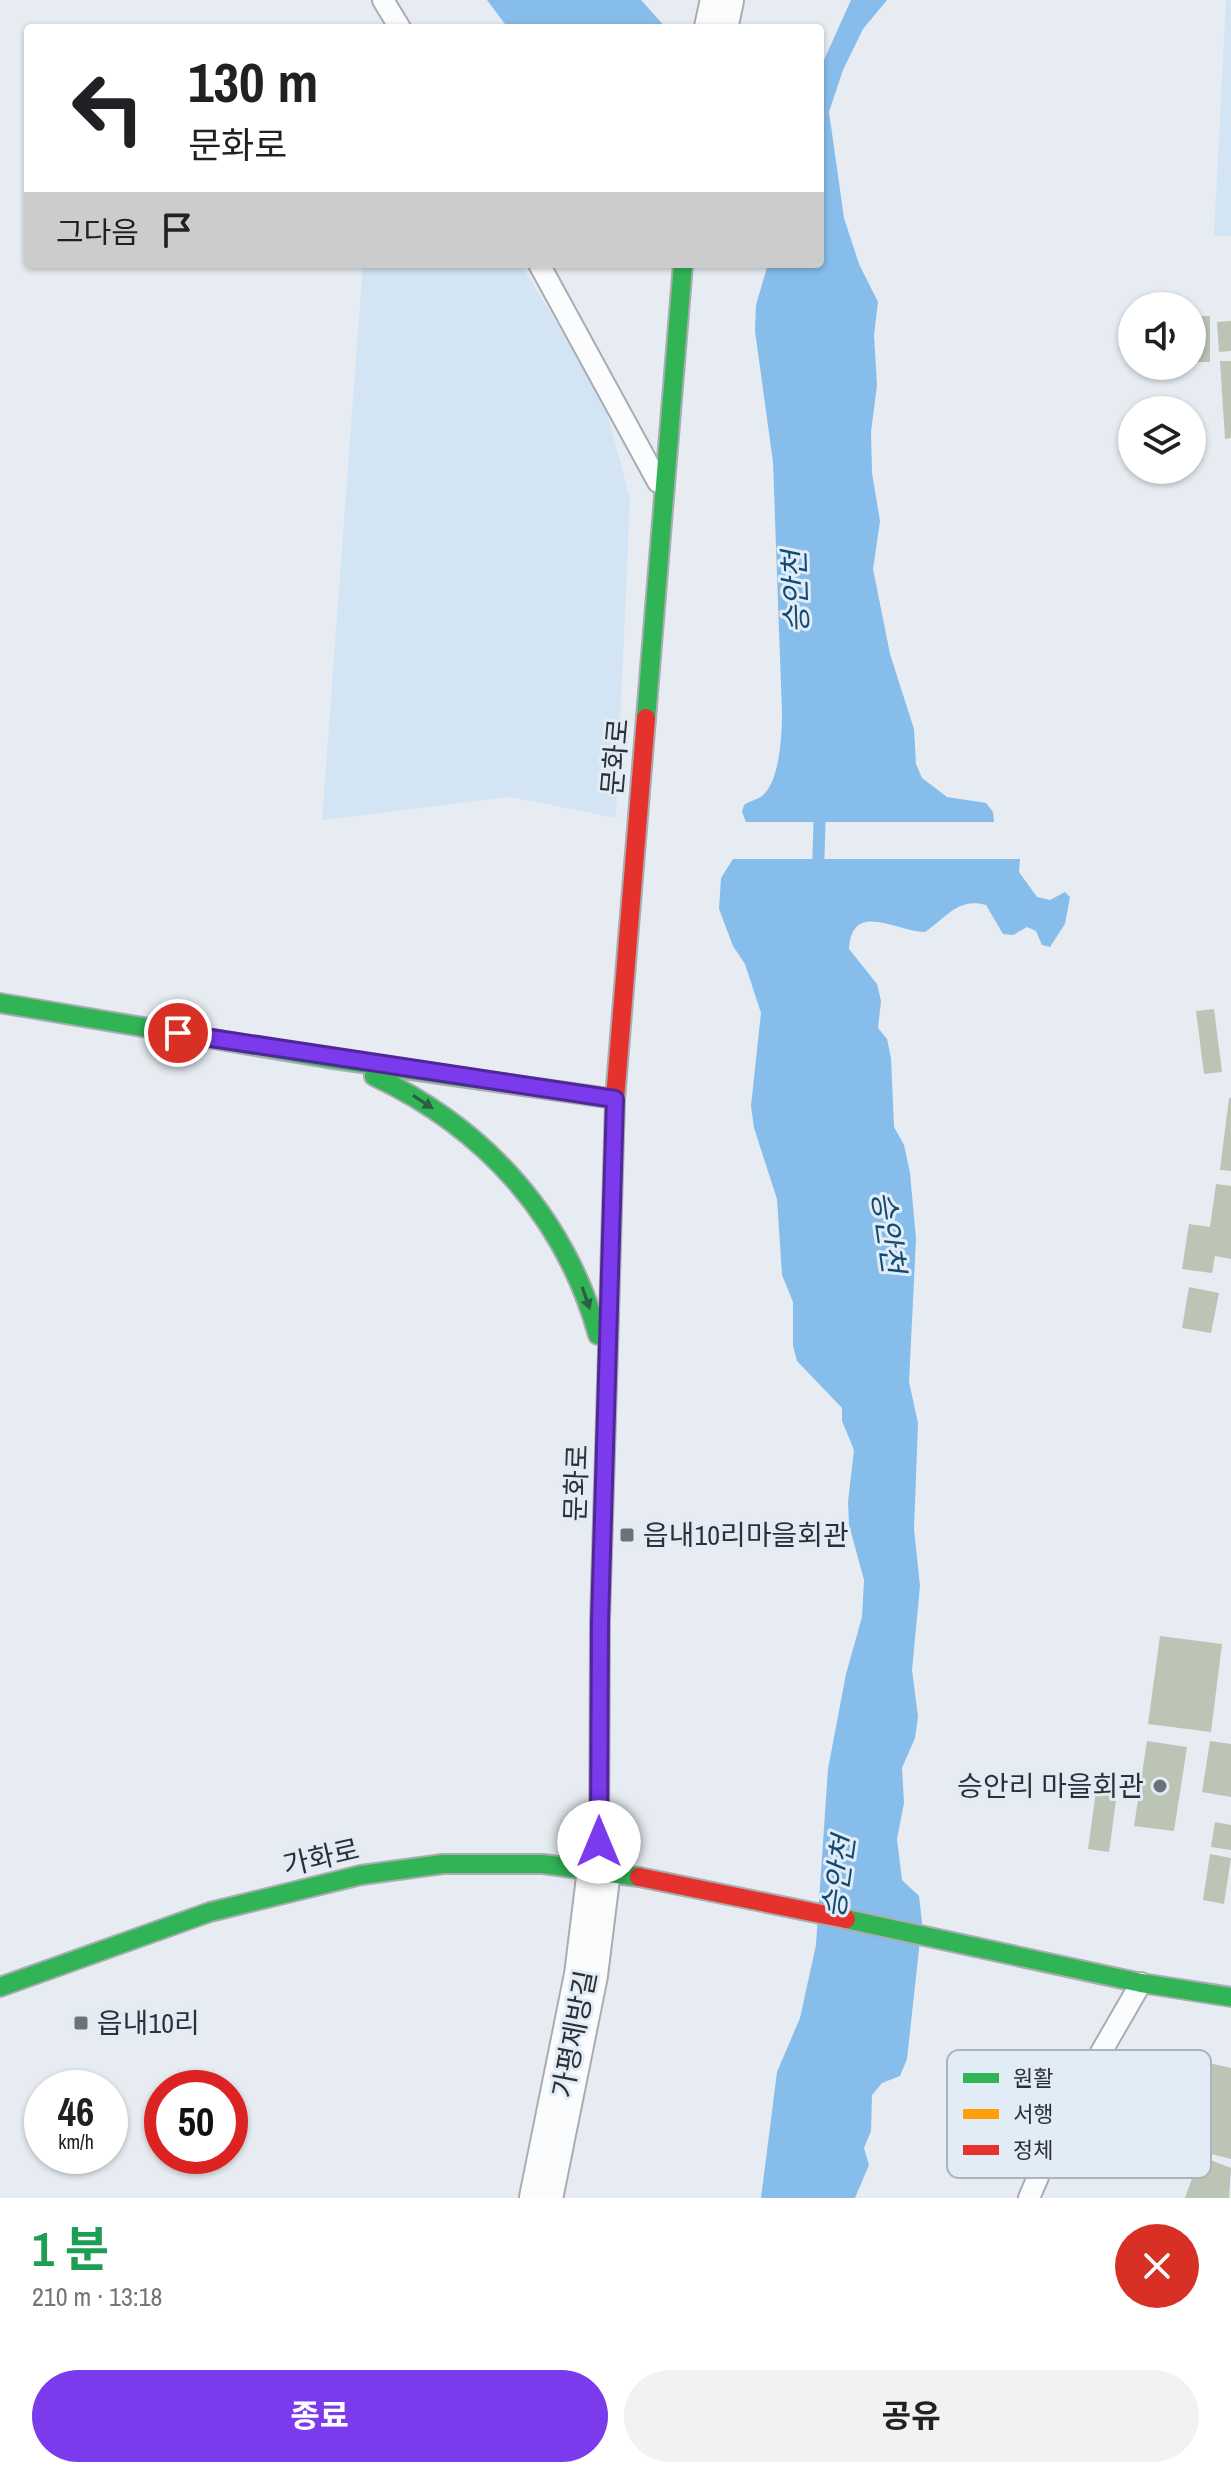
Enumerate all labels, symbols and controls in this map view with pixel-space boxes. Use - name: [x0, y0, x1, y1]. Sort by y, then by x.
- text: 130 m: [188, 44, 318, 119]
- icon: left: [56, 56, 160, 160]
- text: 문화로: [188, 121, 287, 169]
- icon: arrive: [155, 208, 199, 252]
- text: 그다음: [56, 212, 139, 252]
- map controls: [1118, 292, 1206, 484]
- button: sound: [1118, 292, 1206, 380]
- button: layers: [1118, 396, 1206, 484]
- water label: 승안천: [773, 547, 816, 634]
- street label: 문화로: [593, 717, 637, 797]
- pin: [144, 999, 212, 1067]
- icon: arrive: [156, 1011, 200, 1055]
- one-way arrow: [412, 1094, 434, 1109]
- water label: 승안천: [863, 1188, 915, 1279]
- one-way arrow: [581, 1286, 593, 1310]
- street label: 문화로: [556, 1444, 596, 1522]
- place label: 읍내10리마을회관: [643, 1516, 849, 1554]
- marker: 읍내10리마을회관: [618, 1526, 636, 1544]
- place label: 승안리 마을회관: [957, 1767, 1144, 1805]
- marker: 승안리 마을회관: [1151, 1777, 1169, 1795]
- position arrow: [557, 1800, 641, 1884]
- street label: 가화로: [279, 1830, 363, 1884]
- water label: 승안천: [812, 1830, 864, 1921]
- street label: 가평제방길: [543, 1967, 605, 2101]
- place label: 읍내10리: [97, 2004, 200, 2042]
- marker: 읍내10리: [72, 2014, 90, 2032]
- legend: [947, 2050, 1211, 2178]
- text: 원활: [1013, 2063, 1053, 2093]
- speed limit sign: 50: [144, 2070, 248, 2174]
- text: 46: [58, 2085, 94, 2138]
- text: 서행: [1013, 2099, 1053, 2129]
- text: km/h: [58, 2128, 94, 2155]
- text: 정체: [1013, 2135, 1053, 2165]
- text: 1 분: [32, 2216, 109, 2281]
- button: close: [1115, 2224, 1199, 2308]
- text: 210 m · 13:18: [32, 2279, 162, 2314]
- button: 종료: [32, 2370, 608, 2462]
- button: 공유: [624, 2370, 1199, 2462]

